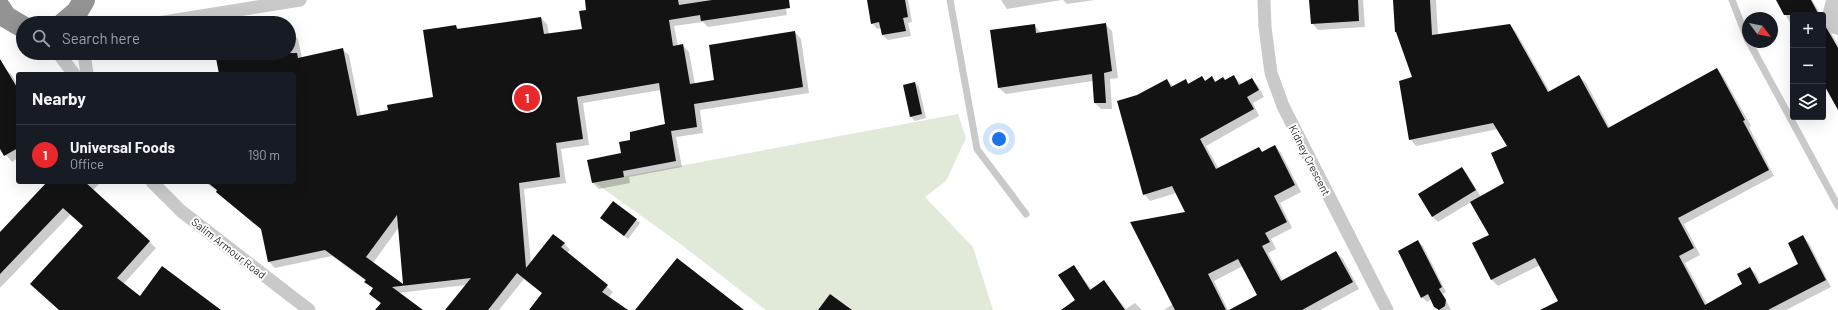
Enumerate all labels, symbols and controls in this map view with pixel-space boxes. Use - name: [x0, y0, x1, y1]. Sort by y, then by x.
- north arrow: [1742, 12, 1778, 48]
- map controls: [1790, 12, 1826, 120]
- button: +: [1790, 12, 1826, 48]
- search box: [16, 16, 296, 60]
- icon: search: [30, 27, 52, 49]
- text: Search here: [62, 29, 140, 47]
- button: −: [1790, 48, 1826, 84]
- pin: 1: [514, 83, 540, 113]
- button: layers: [1790, 84, 1826, 120]
- text: Nearby: [32, 88, 86, 108]
- street label: Kidney Crescent: [1287, 123, 1333, 197]
- your location: [989, 129, 1009, 149]
- text: Universal Foods: [70, 138, 175, 156]
- text: 1: [43, 147, 47, 163]
- text: 190 m: [248, 147, 280, 163]
- text: Office: [70, 156, 104, 172]
- street label: Salim Armour Road: [189, 215, 269, 281]

